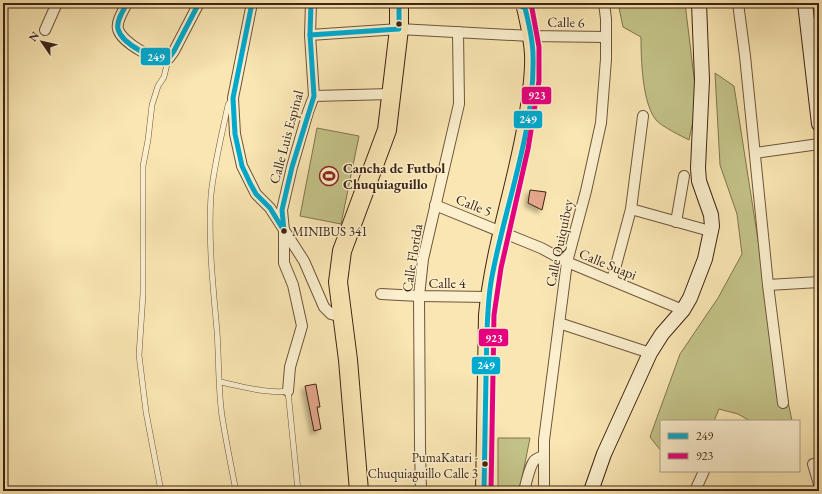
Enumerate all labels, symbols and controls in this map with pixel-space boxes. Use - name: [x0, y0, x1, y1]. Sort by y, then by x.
- street label: Calle 6: [547, 13, 585, 31]
- unlabelled marker: [394, 19, 404, 29]
- north arrow: [22, 22, 62, 62]
- text: N: [25, 29, 42, 44]
- line badge: 249: [140, 47, 171, 66]
- text: 249: [147, 50, 165, 64]
- line badge: 923: [521, 86, 552, 105]
- street label: Calle Luis Espinal: [265, 88, 307, 186]
- text: 923: [528, 88, 546, 102]
- line badge: 249: [513, 110, 543, 129]
- text: 249: [519, 112, 537, 126]
- place label: Cancha de Futbol Chuquiaguillo: [343, 159, 445, 193]
- sports icon: Cancha de Futbol Chuquiaguillo: [318, 165, 340, 187]
- street label: Calle 5: [453, 190, 495, 220]
- street label: Calle Quiquibey: [541, 197, 577, 288]
- street label: Calle Florida: [398, 222, 426, 293]
- place label: MINIBUS 341: [292, 223, 367, 240]
- marker: MINIBUS 341: [279, 226, 289, 236]
- street label: Calle Suapi: [576, 244, 640, 284]
- street label: Calle 4: [428, 274, 466, 292]
- line badge: 923: [478, 328, 509, 347]
- text: 923: [485, 331, 503, 345]
- line badge: 249: [471, 356, 501, 375]
- text: 249: [477, 358, 495, 372]
- legend: [660, 420, 800, 472]
- text: 249: [696, 428, 714, 444]
- text: 923: [696, 448, 714, 464]
- place label: PumaKatari - Chuquiaguillo Calle 3: [368, 449, 478, 482]
- marker: PumaKatari - Chuquiaguillo Calle 3: [480, 459, 490, 469]

